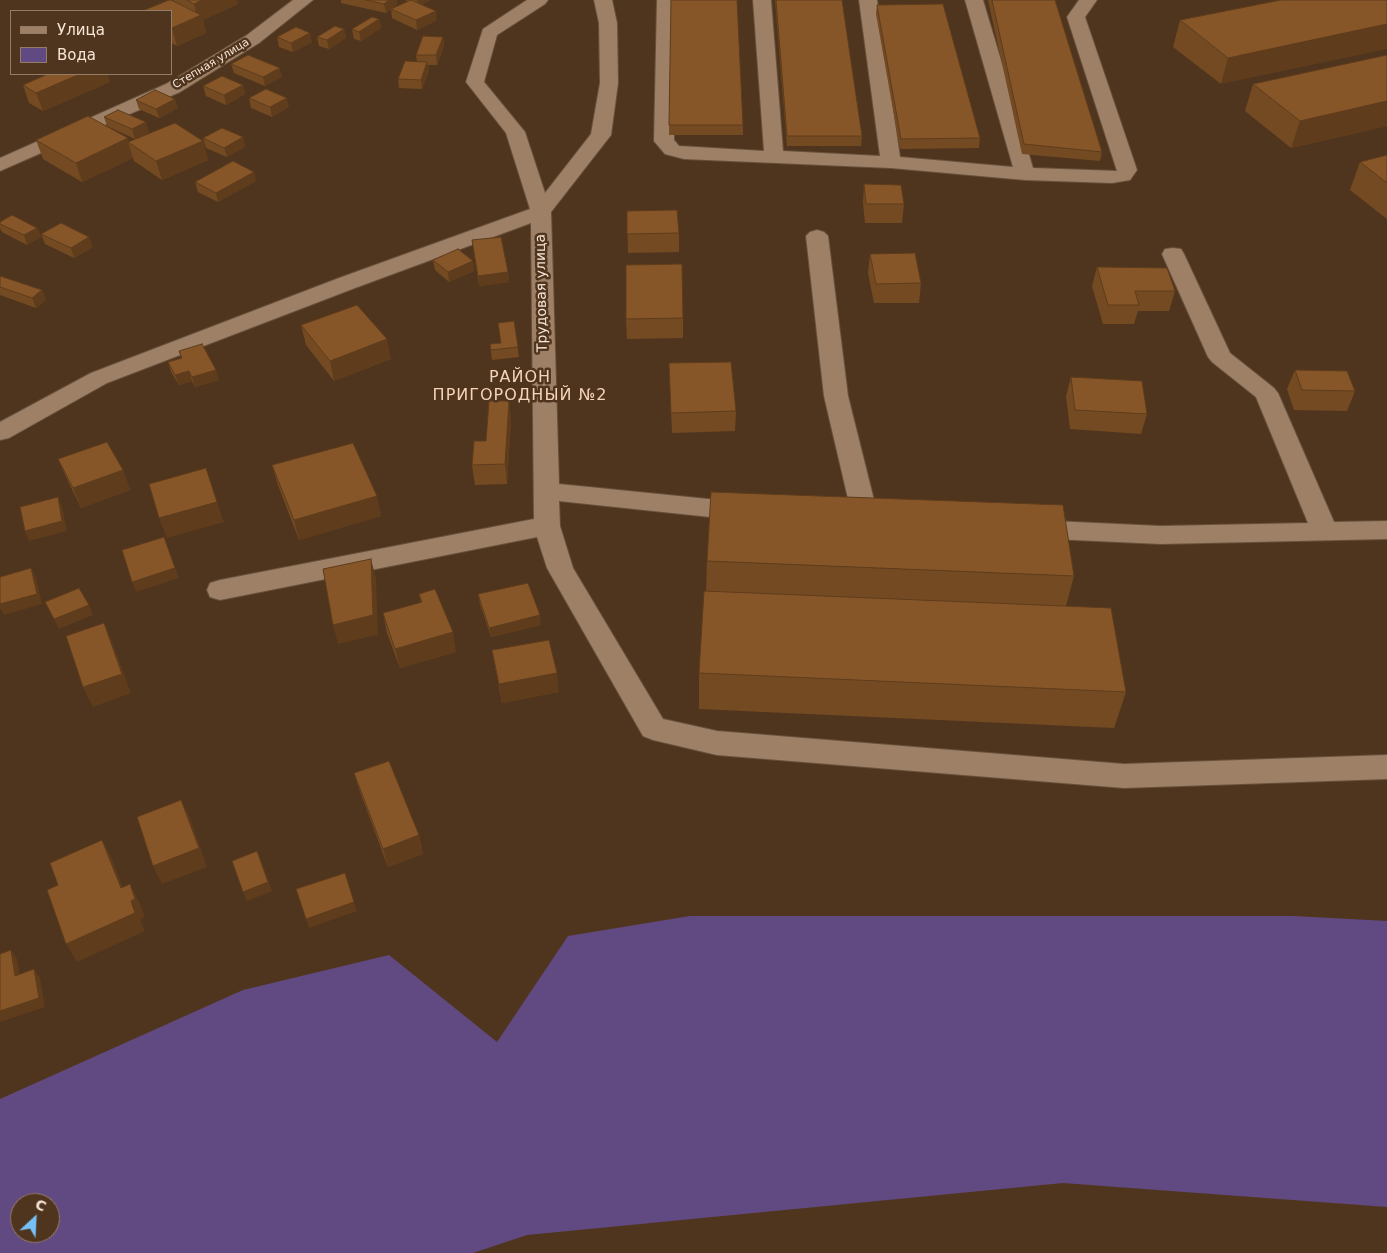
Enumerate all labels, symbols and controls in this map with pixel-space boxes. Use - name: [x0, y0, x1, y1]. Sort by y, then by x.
- legend: [10, 10, 172, 75]
- text: Улица: [57, 21, 105, 39]
- street label: Степная улица: [170, 36, 252, 92]
- text: Вода: [57, 46, 96, 64]
- street label: Трудовая улица: [533, 234, 551, 352]
- district label: РАЙОН ПРИГОРОДНЫЙ №2: [431, 368, 609, 406]
- north arrow: [10, 1193, 60, 1243]
- text: С: [33, 1196, 49, 1215]

